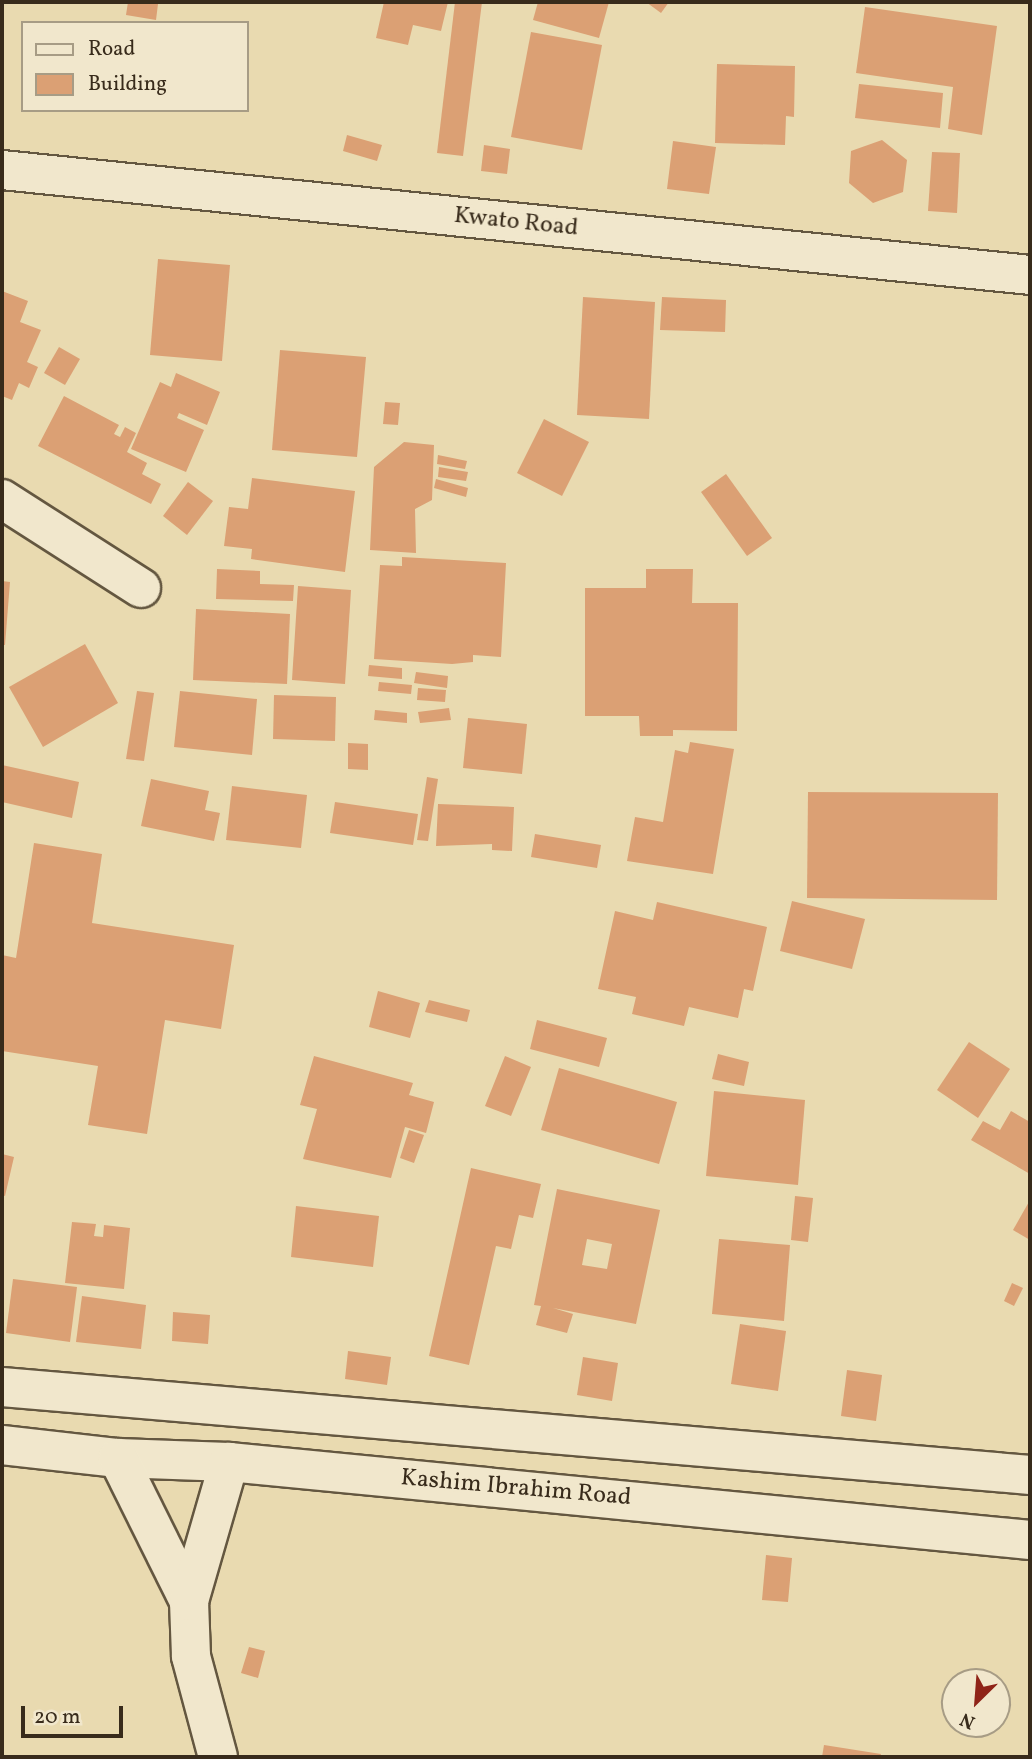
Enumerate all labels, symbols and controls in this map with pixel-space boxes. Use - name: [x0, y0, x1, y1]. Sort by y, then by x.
- legend: [21, 21, 248, 112]
- text: Road: [88, 35, 135, 64]
- text: Building: [88, 70, 167, 99]
- street label: Kwato Road: [452, 202, 580, 244]
- street label: Kashim Ibrahim Road: [399, 1465, 633, 1513]
- north arrow: [941, 1668, 1011, 1738]
- scale bar: [24, 1692, 126, 1736]
- text: 20 m: [34, 1703, 80, 1732]
- text: N: [956, 1706, 980, 1735]

